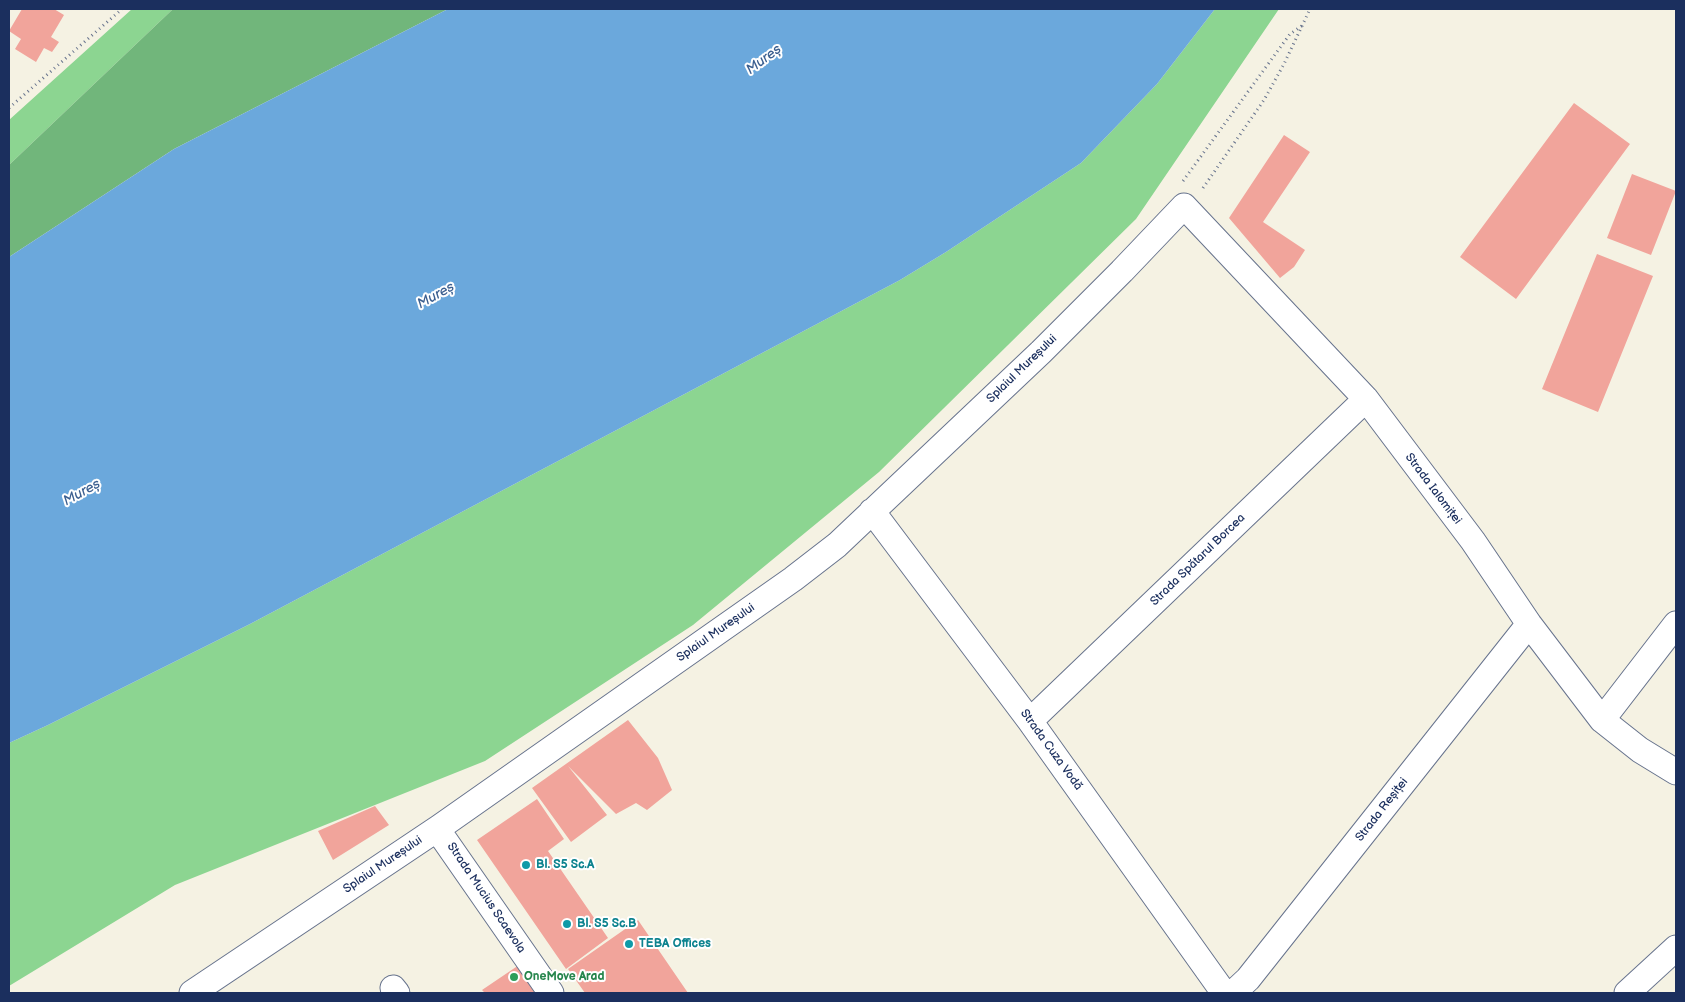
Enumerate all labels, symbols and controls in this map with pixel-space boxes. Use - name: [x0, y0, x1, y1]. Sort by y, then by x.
- water label: Mureș: [743, 41, 785, 79]
- water label: Mureș: [414, 279, 458, 313]
- street label: Splaiul Mureșului: [984, 332, 1060, 406]
- street label: Strada Ialomiței: [1402, 451, 1464, 527]
- water label: Mureș: [60, 476, 104, 510]
- street label: Strada Spătarul Borcea: [1148, 511, 1248, 609]
- street label: Splaiul Mureșului: [674, 601, 758, 665]
- street label: Strada Cuza Vodă: [1017, 707, 1085, 793]
- street label: Strada Reșiței: [1353, 775, 1411, 845]
- street label: Splaiul Mureșului: [341, 833, 425, 897]
- street label: Strada Mucius Scaevola: [444, 840, 528, 956]
- place label: Bl. S5 Sc.A: [536, 858, 594, 872]
- marker: Bl. S5 Sc.A: [520, 859, 532, 871]
- place label: Bl. S5 Sc.B: [577, 917, 636, 931]
- marker: Bl. S5 Sc.B: [561, 918, 573, 930]
- place label: TEBA Offices: [639, 937, 711, 951]
- marker: TEBA Offices: [623, 938, 635, 950]
- place label: OneMove Arad: [524, 970, 605, 984]
- marker: OneMove Arad: [508, 971, 520, 983]

